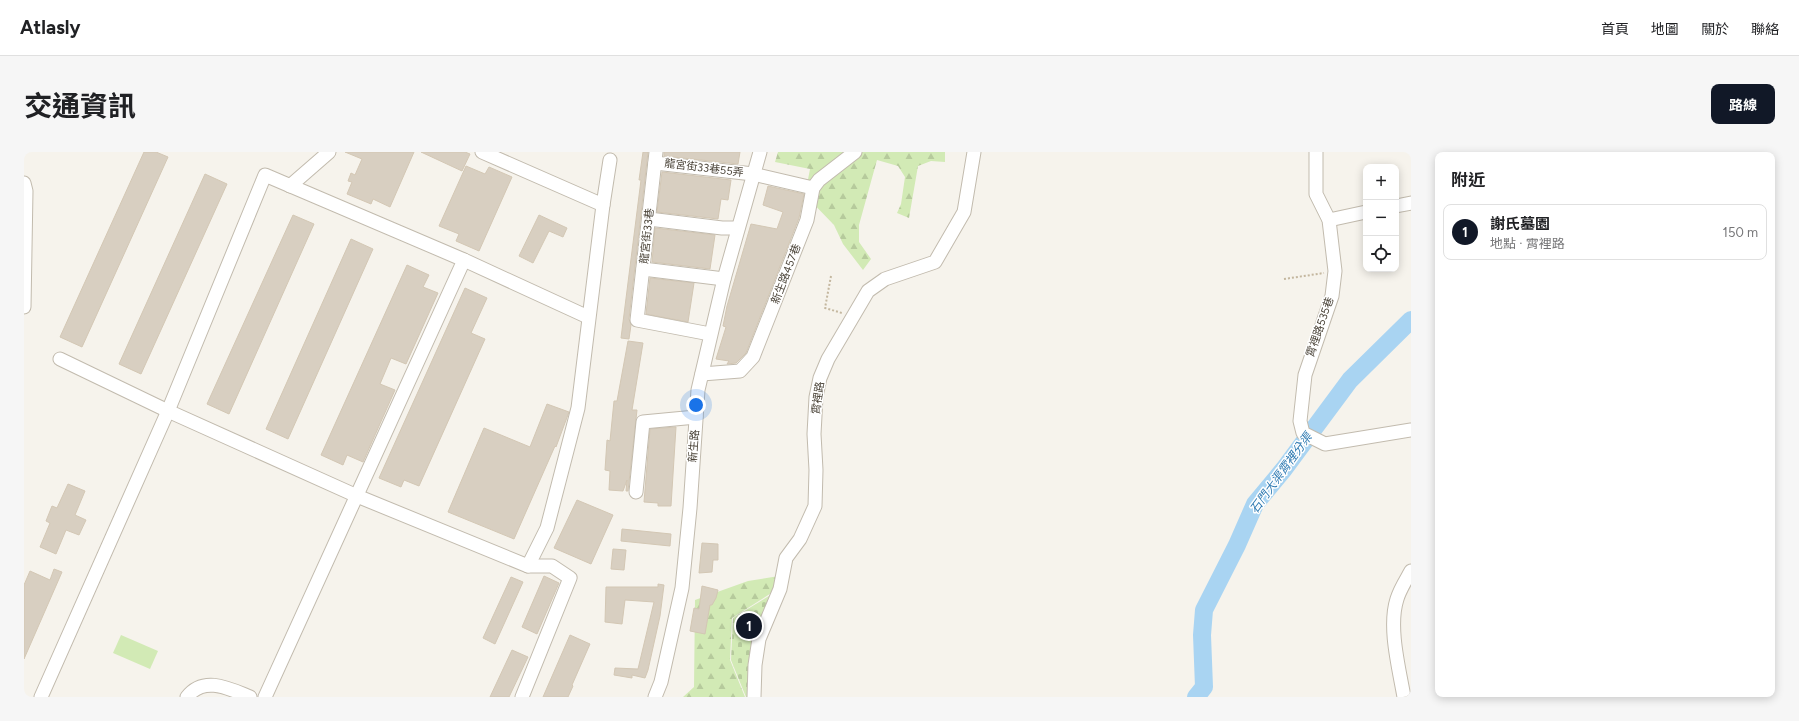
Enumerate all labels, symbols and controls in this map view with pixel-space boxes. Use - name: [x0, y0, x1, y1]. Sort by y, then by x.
- text: Atlasly: [20, 16, 80, 39]
- text: 首頁: [1601, 21, 1629, 38]
- text: 地圖: [1651, 21, 1679, 38]
- text: 關於: [1701, 21, 1729, 38]
- text: 聯絡: [1751, 21, 1779, 38]
- button: 路線: [1711, 84, 1775, 124]
- text: 交通資訊: [24, 89, 136, 123]
- street label: 龍宮街33巷55弄: [664, 157, 744, 179]
- map controls: [1363, 164, 1399, 272]
- button: +: [1363, 164, 1399, 200]
- text: 附近: [1451, 170, 1485, 190]
- button: −: [1363, 200, 1399, 236]
- street label: 龍宮街33巷: [638, 207, 656, 265]
- text: 謝氏墓園: [1490, 215, 1550, 233]
- text: 1: [1462, 225, 1468, 240]
- text: 150 m: [1723, 225, 1758, 240]
- button: locate: [1363, 236, 1399, 272]
- text: 地點 · 霄裡路: [1490, 236, 1565, 251]
- street label: 新生路457巷: [769, 242, 803, 306]
- street label: 霄裡路535巷: [1304, 295, 1336, 359]
- street label: 霄裡路: [809, 381, 827, 415]
- your location: [686, 395, 706, 415]
- water label: 石門大渠霄裡分渠: [1247, 428, 1316, 516]
- street label: 新生路: [686, 429, 702, 463]
- pin: 1: [736, 611, 762, 641]

